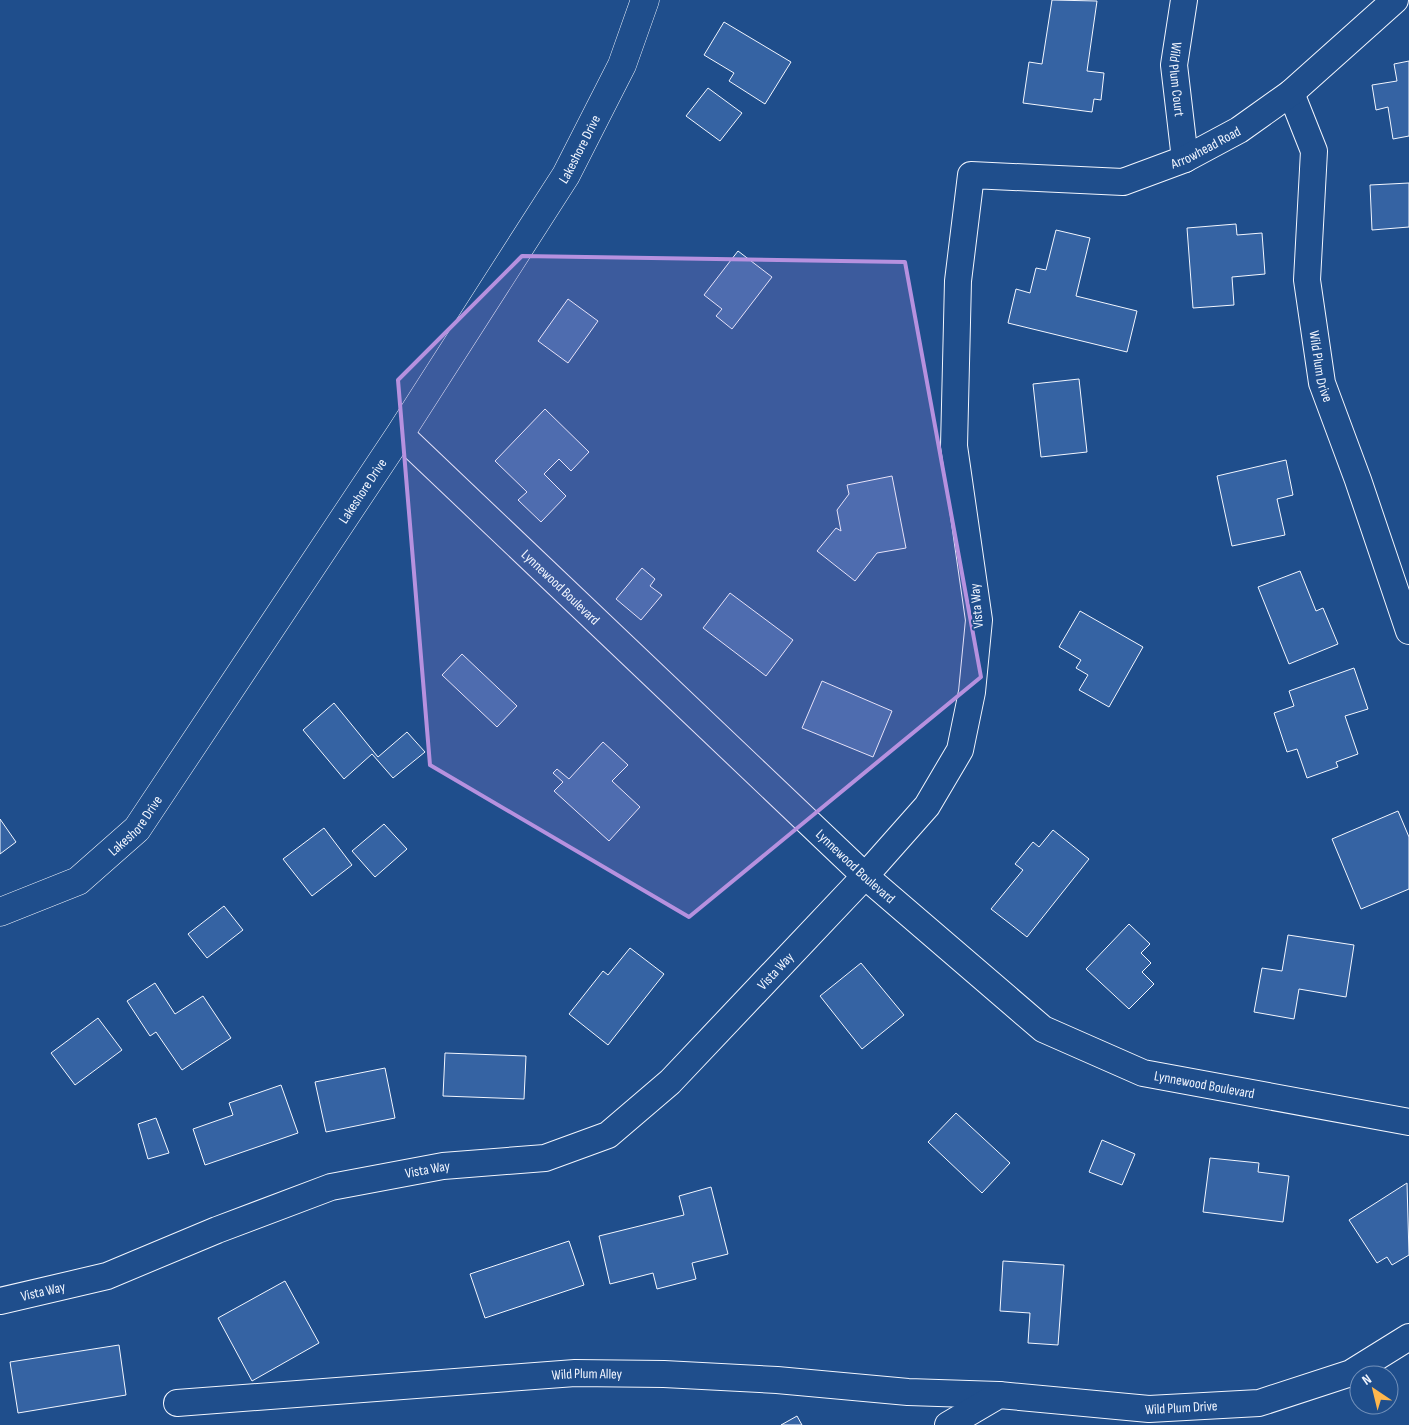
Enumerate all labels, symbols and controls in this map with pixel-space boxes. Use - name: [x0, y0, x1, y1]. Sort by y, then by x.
- street label: Wild Plum Court: [1165, 41, 1188, 117]
- street label: Lakeshore Drive: [555, 112, 604, 187]
- street label: Arrowhead Road: [1168, 123, 1244, 173]
- street label: Wild Plum Drive: [1305, 329, 1336, 405]
- street label: Lakeshore Drive: [335, 455, 390, 527]
- street label: Lynnewood Boulevard: [518, 546, 603, 629]
- street label: Vista Way: [966, 582, 987, 629]
- street label: Lakeshore Drive: [105, 792, 166, 859]
- street label: Lynnewood Boulevard: [812, 826, 899, 907]
- street label: Vista Way: [754, 948, 798, 993]
- street label: Lynnewood Boulevard: [1153, 1067, 1256, 1102]
- street label: Vista Way: [404, 1157, 451, 1182]
- street label: Vista Way: [19, 1278, 67, 1305]
- street label: Wild Plum Alley: [551, 1365, 623, 1384]
- north arrow: [1349, 1365, 1399, 1415]
- text: N: [1359, 1371, 1375, 1389]
- street label: Wild Plum Drive: [1144, 1397, 1218, 1418]

